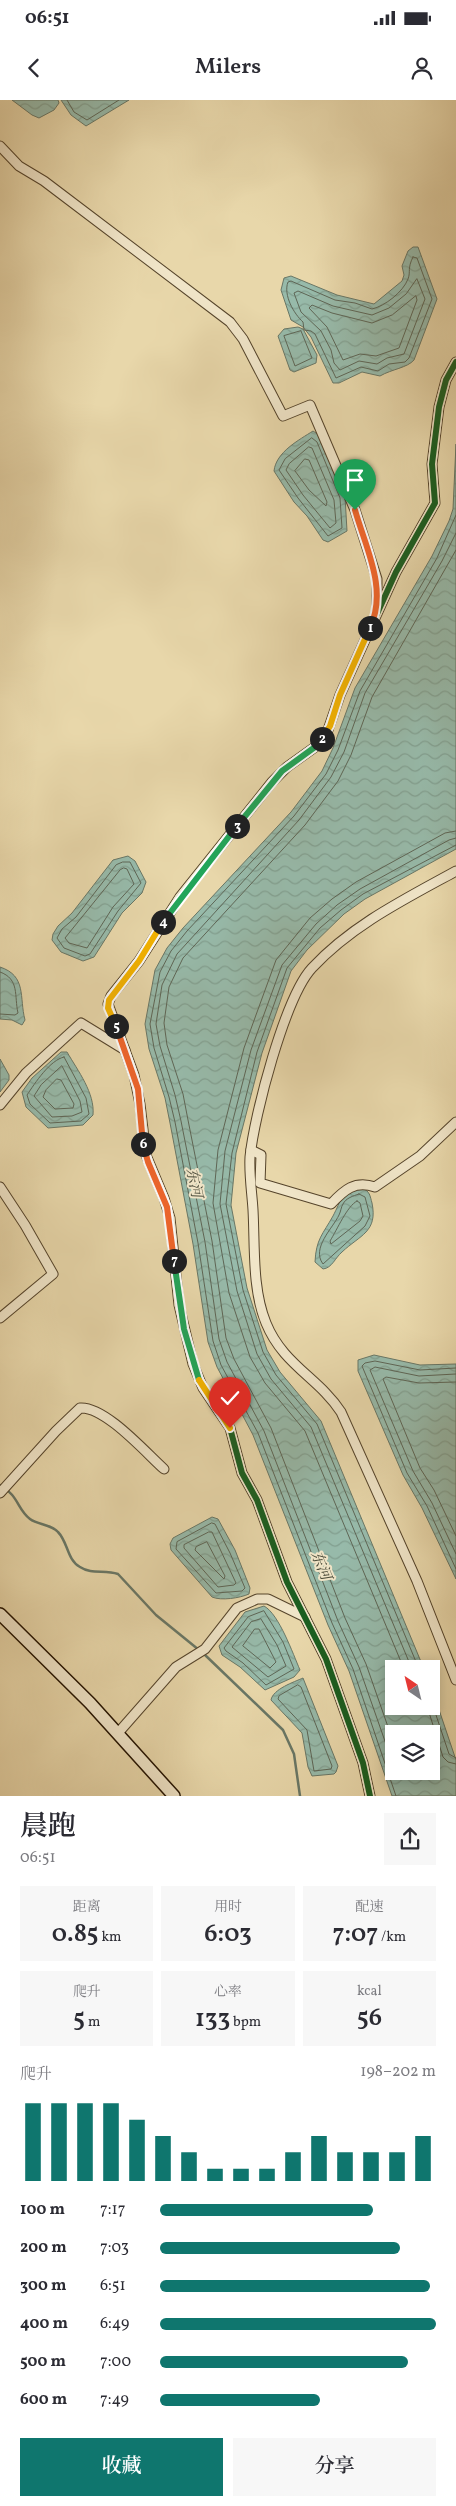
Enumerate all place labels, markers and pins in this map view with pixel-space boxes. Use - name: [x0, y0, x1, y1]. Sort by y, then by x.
- pin: [334, 459, 376, 510]
- pin: 1: [358, 616, 382, 640]
- pin: 2: [310, 726, 334, 752]
- pin: 3: [224, 814, 250, 838]
- pin: 4: [150, 910, 176, 934]
- pin: 5: [104, 1014, 128, 1038]
- pin: 6: [130, 1132, 156, 1156]
- pin: 7: [162, 1248, 186, 1274]
- pin: [209, 1377, 251, 1428]

